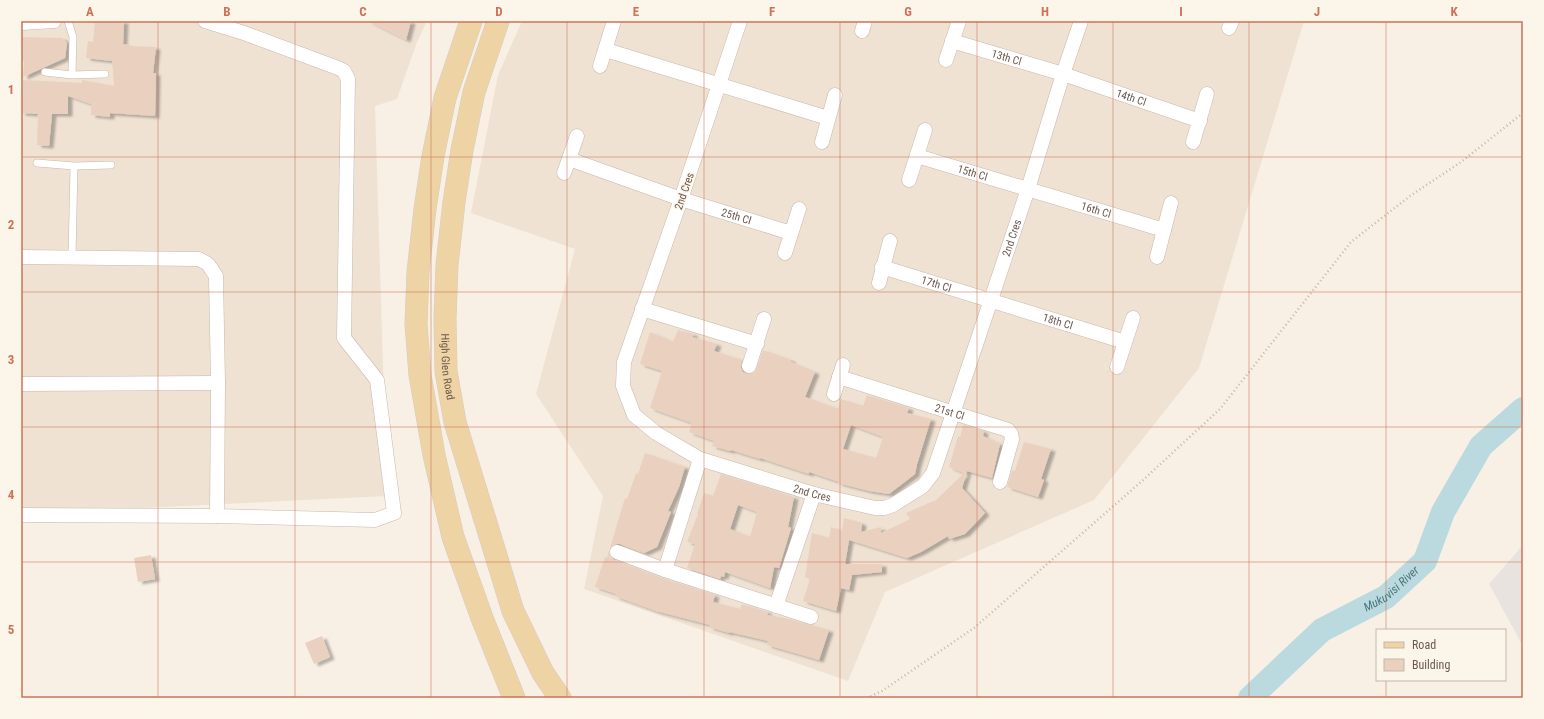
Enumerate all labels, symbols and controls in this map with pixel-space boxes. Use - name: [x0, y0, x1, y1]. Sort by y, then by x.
- text: A: [86, 4, 94, 19]
- text: B: [223, 4, 231, 19]
- text: C: [359, 4, 367, 19]
- text: D: [495, 4, 503, 19]
- text: E: [633, 4, 640, 19]
- text: F: [769, 4, 775, 19]
- text: G: [904, 4, 912, 19]
- text: H: [1041, 4, 1049, 19]
- text: I: [1179, 4, 1183, 19]
- text: J: [1314, 4, 1320, 19]
- text: K: [1450, 4, 1458, 19]
- street label: 13th Cl: [990, 47, 1023, 68]
- text: 1: [8, 82, 14, 97]
- street label: 14th Cl: [1114, 87, 1148, 109]
- street label: 15th Cl: [956, 162, 989, 184]
- street label: 2nd Cres: [672, 171, 697, 211]
- street label: 16th Cl: [1079, 200, 1113, 221]
- street label: 25th Cl: [720, 206, 753, 227]
- text: 2: [8, 217, 15, 232]
- street label: 2nd Cres: [1000, 218, 1024, 258]
- street label: 17th Cl: [920, 274, 953, 295]
- street label: 18th Cl: [1041, 311, 1074, 332]
- street label: High Glen Road: [438, 333, 457, 401]
- text: 3: [8, 352, 14, 367]
- street label: 21st Cl: [933, 401, 966, 423]
- street label: 2nd Cres: [792, 482, 832, 505]
- text: 4: [8, 487, 15, 502]
- water label: Mukuvisi River: [1361, 563, 1422, 614]
- text: 5: [8, 622, 15, 637]
- legend: [1376, 629, 1506, 681]
- text: Road: [1412, 638, 1436, 652]
- text: Building: [1412, 658, 1450, 672]

